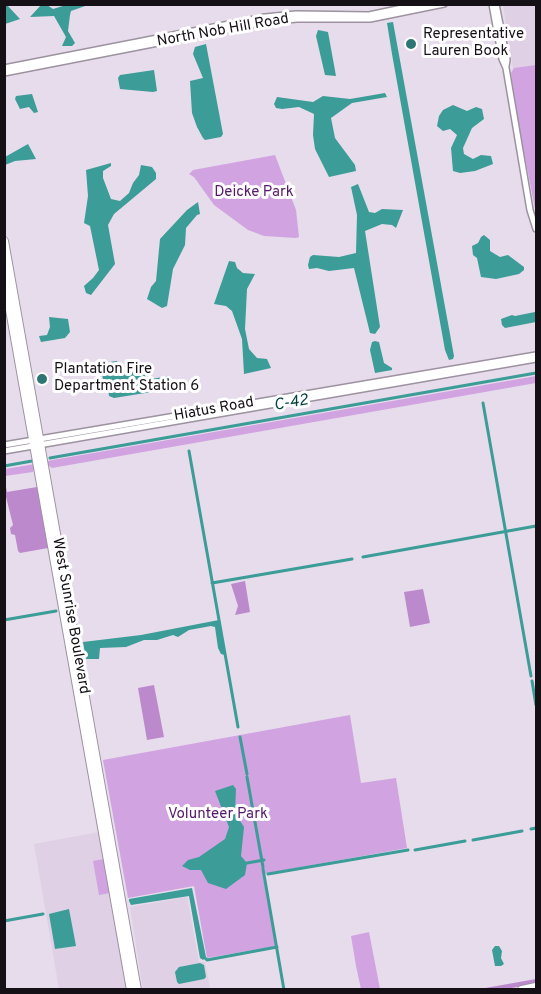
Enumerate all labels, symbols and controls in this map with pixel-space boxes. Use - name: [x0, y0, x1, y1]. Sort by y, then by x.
- street label: North Nob Hill Road: [156, 11, 290, 51]
- place label: Representative Lauren Book: [423, 26, 524, 61]
- marker: Representative Lauren Book: [404, 37, 418, 51]
- park label: Deicke Park: [214, 184, 294, 202]
- place label: Plantation Fire Department Station 6: [54, 361, 199, 396]
- marker: Plantation Fire Department Station 6: [35, 372, 49, 386]
- water label: C-42: [272, 392, 310, 416]
- street label: Hiatus Road: [173, 394, 255, 426]
- street label: West Sunrise Boulevard: [47, 536, 93, 696]
- park label: Volunteer Park: [168, 806, 268, 824]

